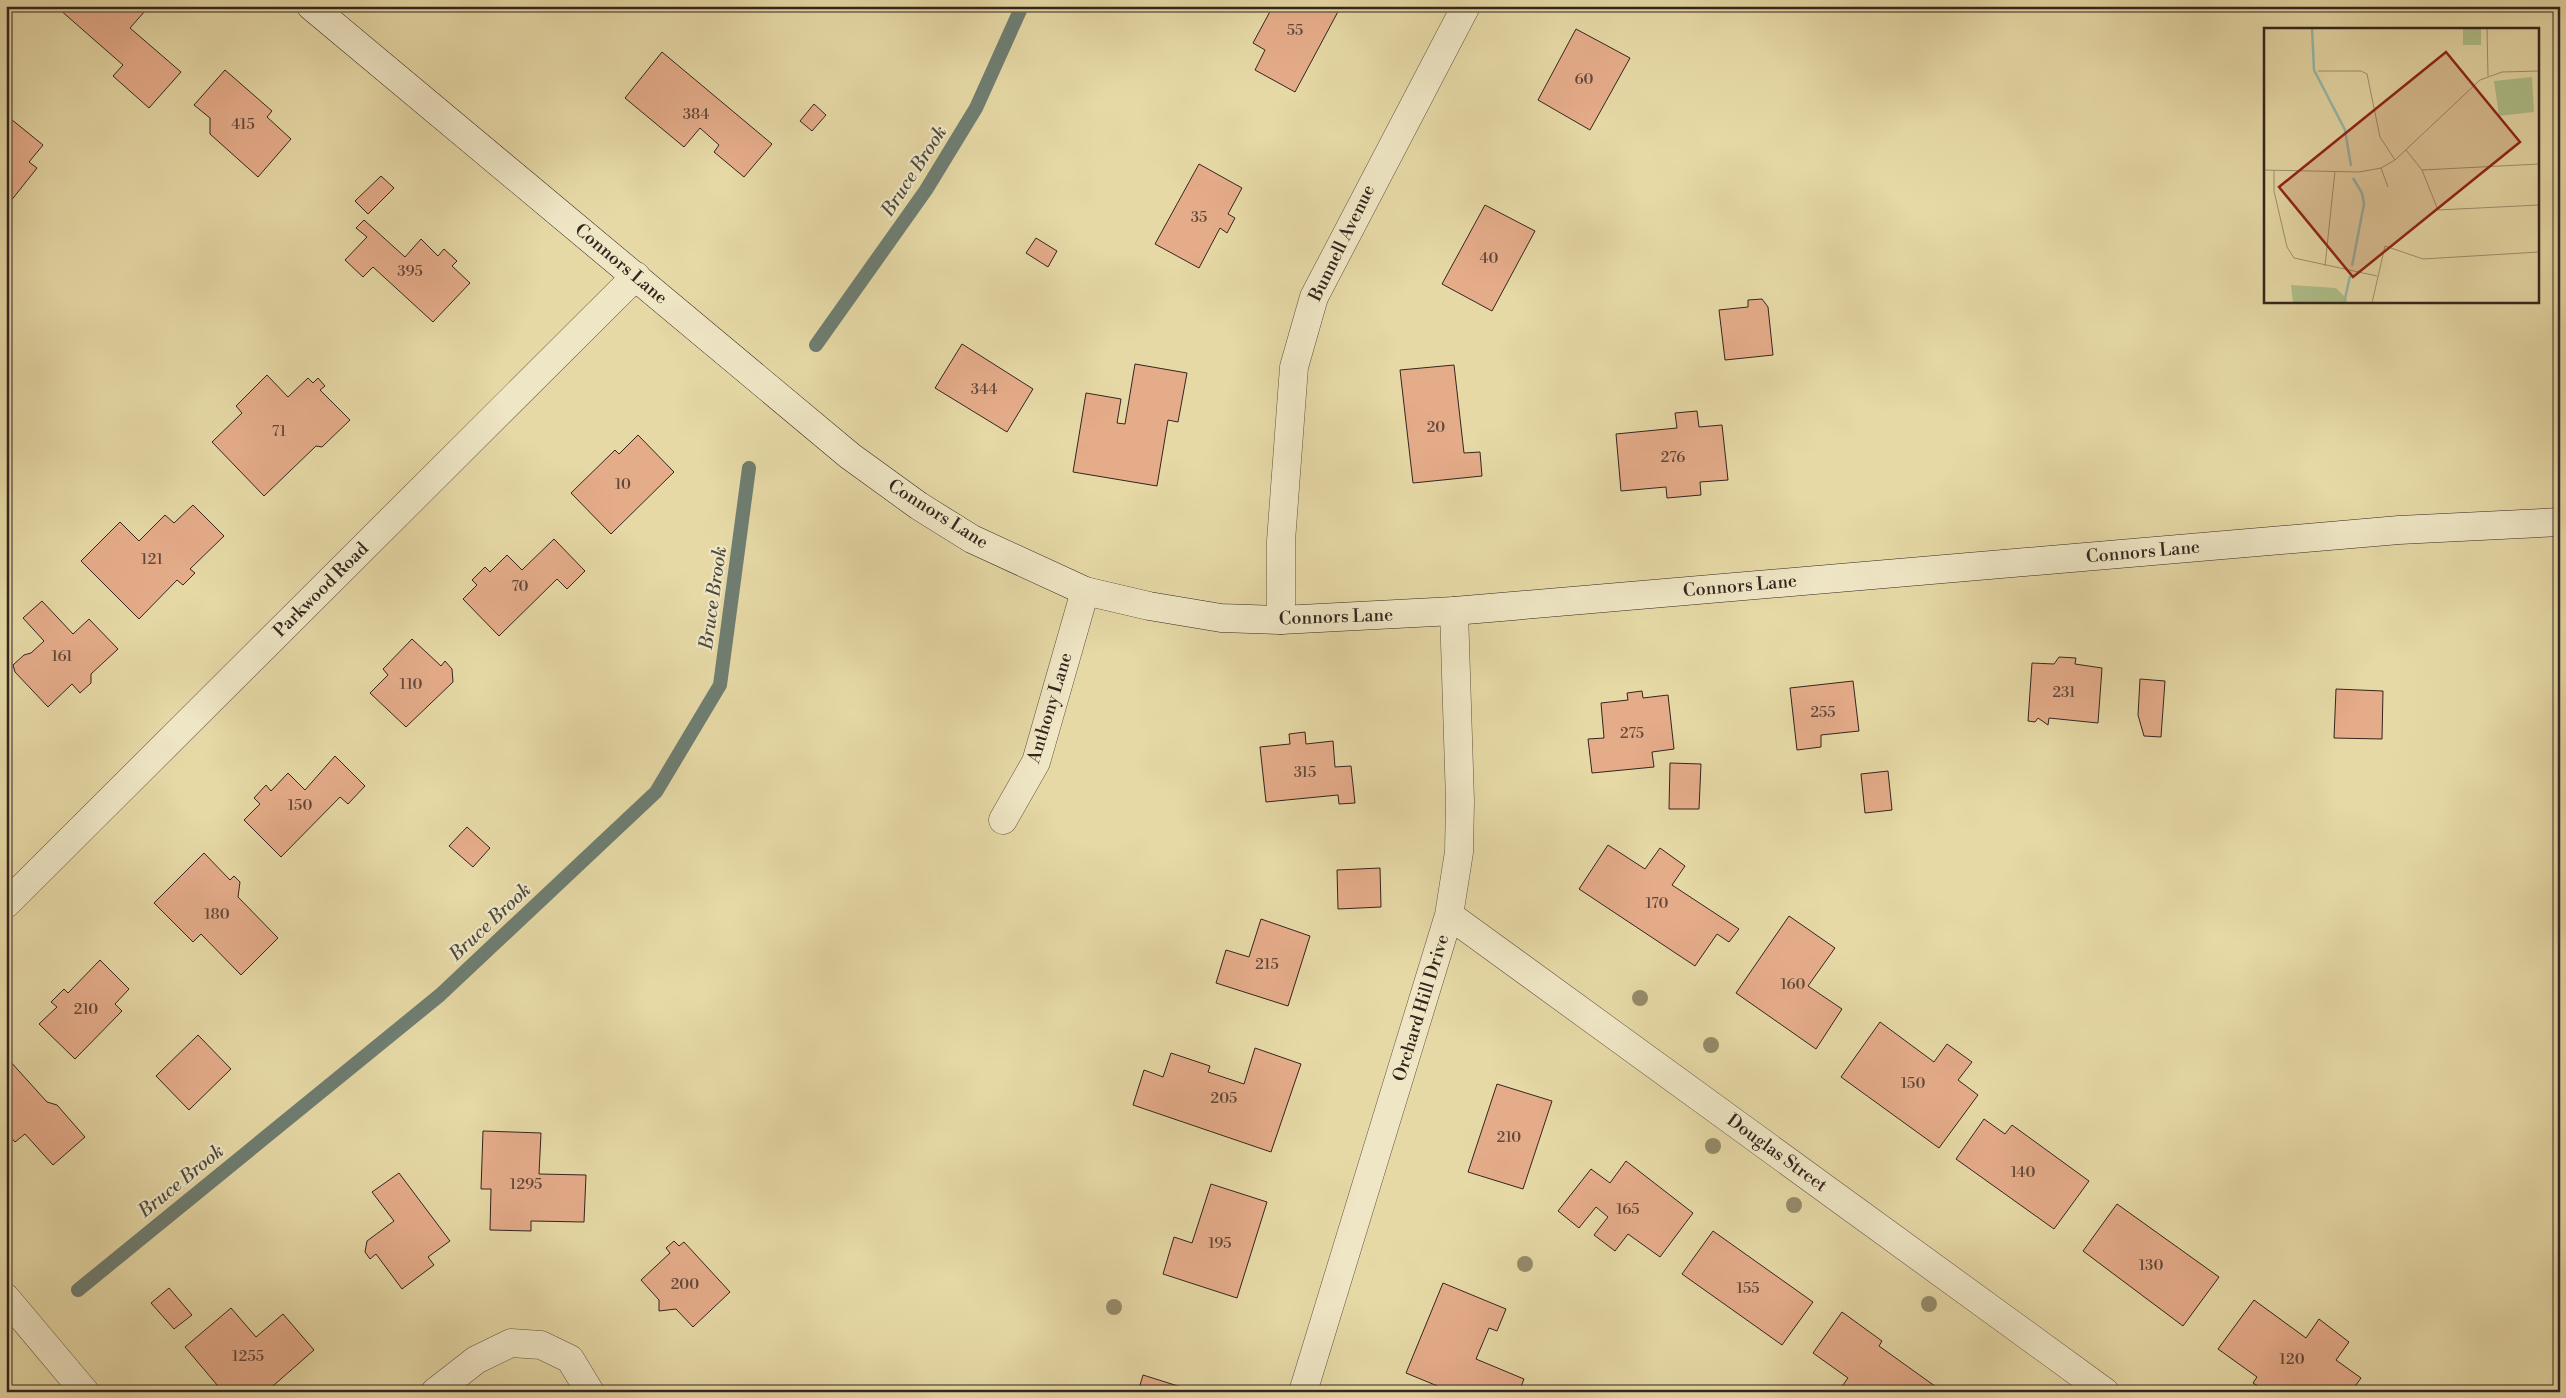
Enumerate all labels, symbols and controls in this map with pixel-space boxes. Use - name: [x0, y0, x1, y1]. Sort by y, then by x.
- house number: 55: [1287, 21, 1303, 40]
- inset map: [2264, 28, 2538, 302]
- house number: 60: [1574, 70, 1594, 89]
- house number: 384: [683, 105, 709, 124]
- house number: 415: [231, 115, 255, 134]
- water label: Bruce Brook: [875, 121, 952, 222]
- street label: Bunnell Avenue: [1303, 181, 1380, 306]
- house number: 35: [1191, 208, 1207, 227]
- street label: Connors Lane: [570, 218, 672, 310]
- house number: 40: [1480, 249, 1498, 268]
- house number: 395: [397, 262, 423, 281]
- house number: 344: [971, 380, 997, 399]
- house number: 20: [1427, 418, 1445, 437]
- house number: 71: [272, 422, 287, 441]
- house number: 276: [1661, 448, 1685, 467]
- street label: Connors Lane: [883, 474, 993, 554]
- house number: 10: [615, 475, 631, 494]
- street label: Connors Lane: [2085, 536, 2201, 568]
- street label: Parkwood Road: [268, 537, 374, 643]
- water label: Bruce Brook: [694, 545, 732, 652]
- house number: 121: [141, 550, 164, 569]
- street label: Connors Lane: [1682, 570, 1798, 602]
- house number: 70: [511, 577, 529, 596]
- street label: Connors Lane: [1279, 604, 1393, 630]
- house number: 161: [51, 647, 73, 666]
- street label: Anthony Lane: [1022, 650, 1078, 767]
- house number: 110: [400, 675, 422, 694]
- house number: 231: [2053, 683, 2076, 702]
- house number: 255: [1810, 703, 1836, 722]
- house number: 275: [1620, 724, 1644, 743]
- house number: 315: [1294, 763, 1316, 782]
- house number: 150: [288, 796, 312, 815]
- water label: Bruce Brook: [443, 878, 536, 967]
- house number: 170: [1646, 894, 1668, 913]
- house number: 180: [204, 905, 230, 924]
- street label: Orchard Hill Drive: [1388, 932, 1454, 1084]
- house number: 215: [1255, 955, 1279, 974]
- house number: 160: [1781, 975, 1806, 994]
- house number: 210: [74, 1000, 98, 1019]
- house number: 150: [1901, 1074, 1925, 1093]
- house number: 205: [1211, 1089, 1237, 1108]
- street label: Douglas Street: [1722, 1109, 1832, 1198]
- house number: 210: [1497, 1128, 1521, 1147]
- water label: Bruce Brook: [132, 1139, 229, 1224]
- house number: 140: [2011, 1163, 2035, 1182]
- house number: 1295: [510, 1175, 542, 1194]
- house number: 165: [1616, 1200, 1640, 1219]
- house number: 195: [1208, 1234, 1232, 1253]
- house number: 130: [2139, 1256, 2163, 1275]
- house number: 200: [671, 1275, 699, 1294]
- house number: 155: [1737, 1279, 1760, 1298]
- house number: 1255: [232, 1347, 264, 1366]
- house number: 120: [2279, 1350, 2305, 1369]

